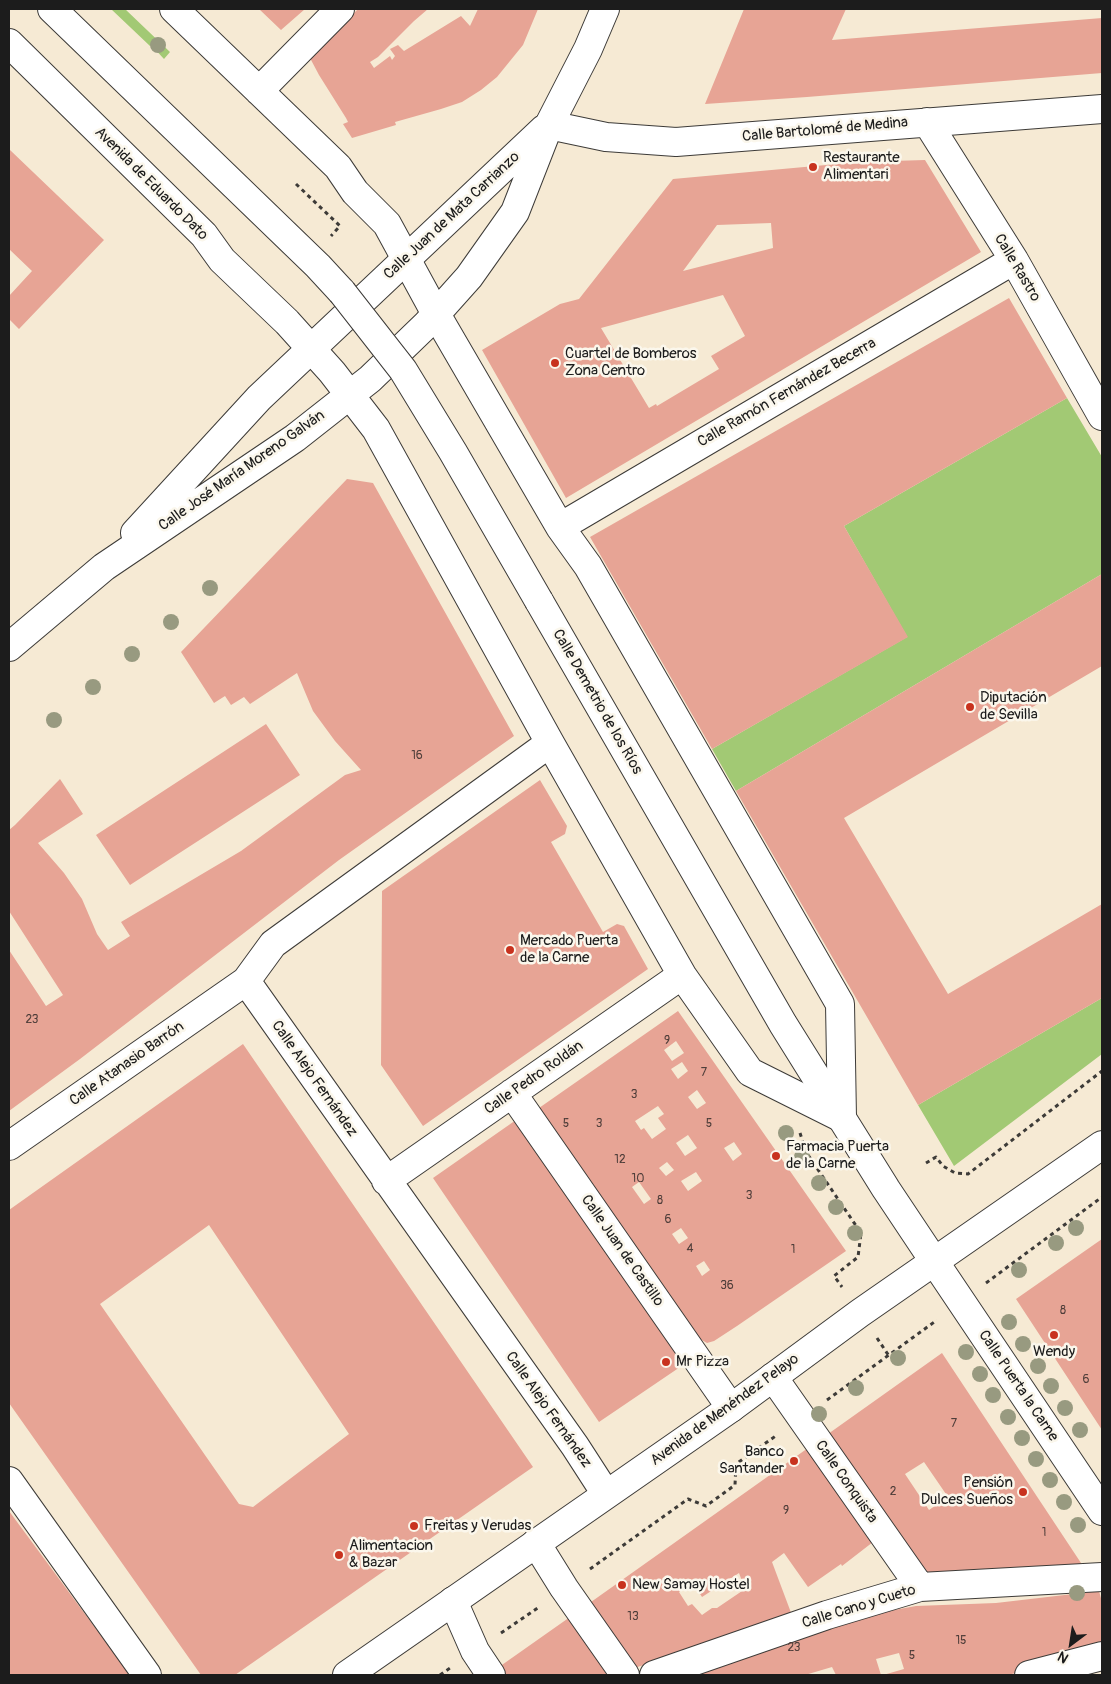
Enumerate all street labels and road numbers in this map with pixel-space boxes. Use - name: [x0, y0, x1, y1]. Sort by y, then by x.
- street label: Calle Bartolomé de Medina: [741, 114, 909, 146]
- street label: Avenida de Eduardo Dato: [91, 124, 211, 244]
- street label: Calle Juan de Mata Carrianzo: [380, 148, 524, 284]
- street label: Calle Rastro: [990, 231, 1044, 305]
- street label: Calle Ramón Fernández Becerra: [695, 335, 879, 451]
- street label: Calle José María Moreno Galván: [155, 407, 329, 535]
- street label: Calle Demetrio de los Ríos: [548, 626, 646, 778]
- street label: Calle Atanasio Barrón: [66, 1018, 188, 1110]
- street label: Calle Alejo Fernández: [267, 1018, 361, 1140]
- street label: Calle Pedro Roldán: [481, 1037, 587, 1119]
- street label: Calle Juan de Castillo: [577, 1192, 667, 1310]
- street label: Calle Puerta la Carne: [974, 1327, 1062, 1445]
- street label: Calle Alejo Fernández: [501, 1349, 595, 1471]
- street label: Avenida de Menéndez Pelayo: [647, 1350, 803, 1470]
- street label: Calle Conquista: [811, 1437, 881, 1527]
- street label: Calle Cano y Cueto: [800, 1581, 918, 1633]

